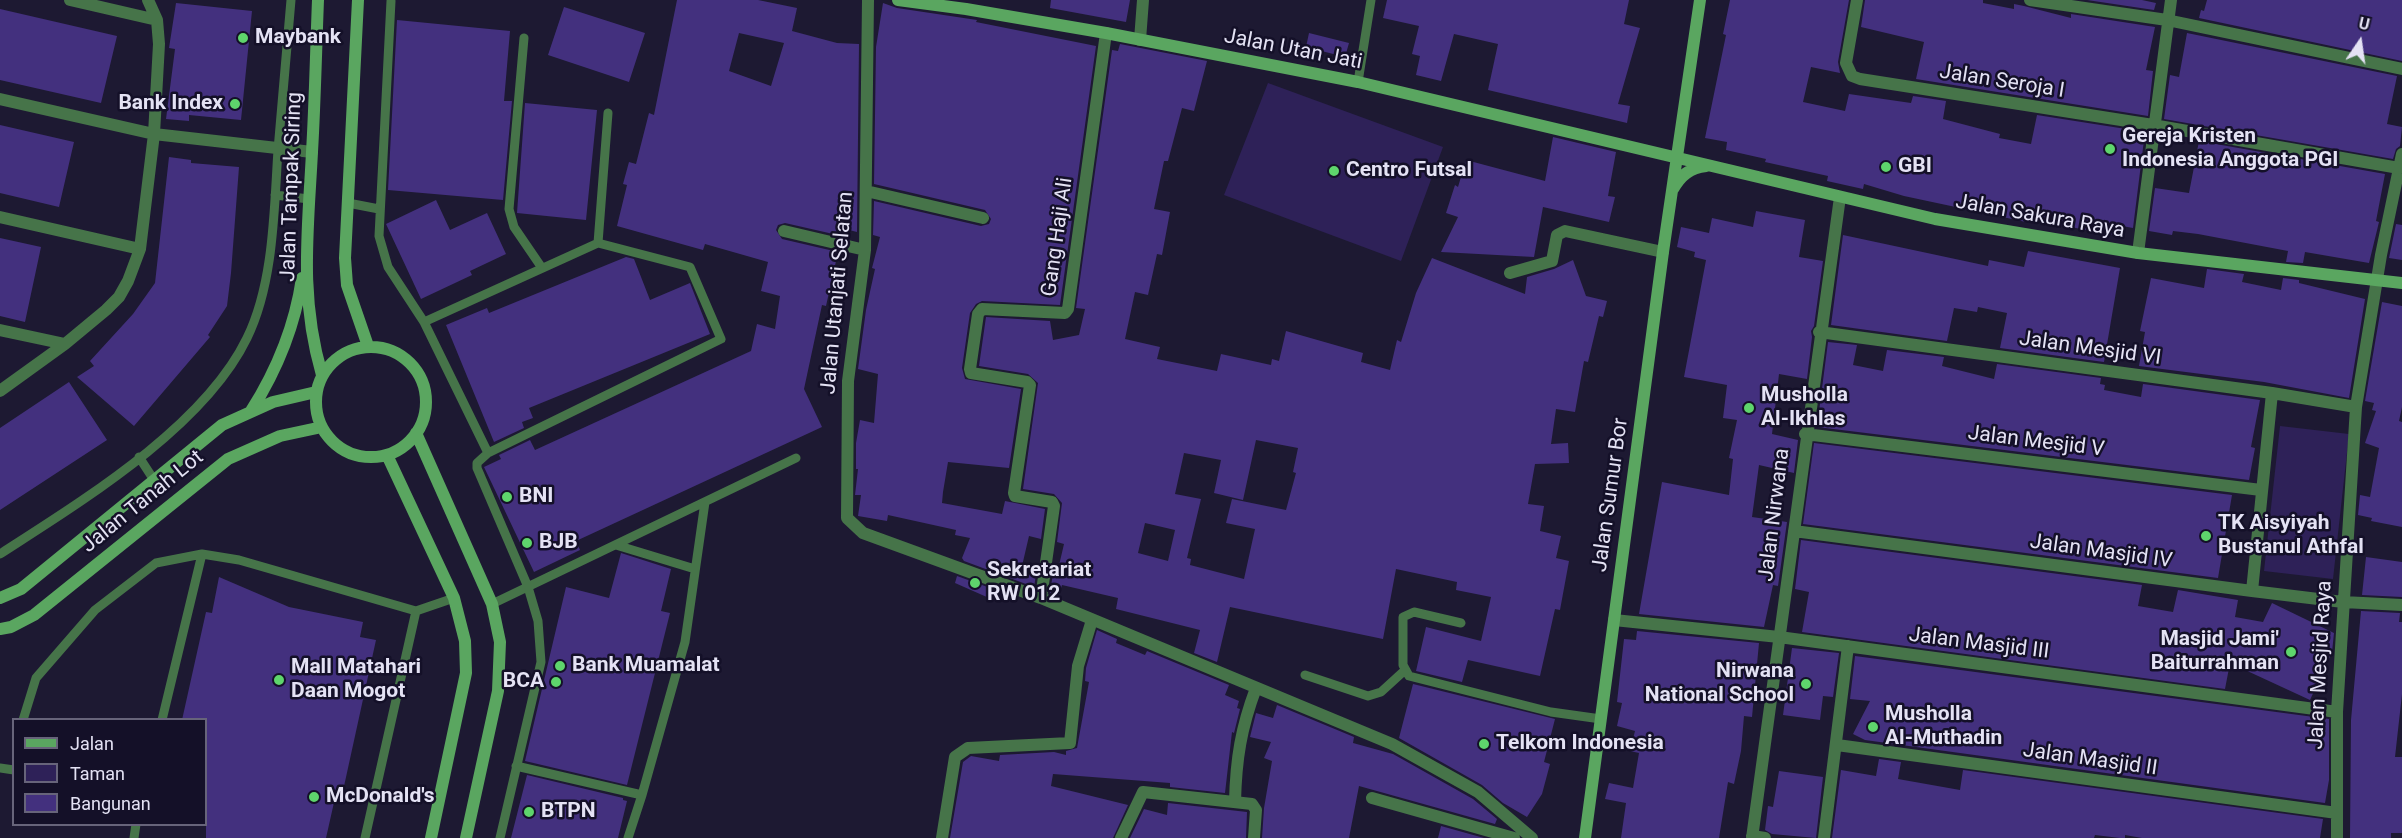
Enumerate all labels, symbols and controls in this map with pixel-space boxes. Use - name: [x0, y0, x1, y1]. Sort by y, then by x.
- north arrow: [2330, 12, 2390, 72]
- text: U: [2357, 14, 2371, 34]
- street label: Jalan Utan Jati: [1222, 24, 1364, 76]
- place label: Maybank: [255, 25, 341, 51]
- marker: Maybank: [236, 31, 250, 45]
- street label: Jalan Seroja I: [1938, 60, 2066, 104]
- place label: Bank Index: [118, 91, 223, 117]
- street label: Jalan Tampak Siring: [276, 92, 308, 282]
- marker: Bank Index: [228, 97, 242, 111]
- place label: Gereja Kristen Indonesia Anggota PGI: [2122, 124, 2338, 174]
- marker: Gereja Kristen Indonesia Anggota PGI: [2103, 142, 2117, 156]
- place label: GBI: [1898, 154, 1932, 180]
- place label: Centro Futsal: [1346, 158, 1472, 184]
- marker: GBI: [1879, 160, 1893, 174]
- marker: Centro Futsal: [1327, 164, 1341, 178]
- street label: Gang Haji Ali: [1037, 176, 1079, 298]
- street label: Jalan Sakura Raya: [1954, 190, 2126, 244]
- street label: Jalan Utanjati Selatan: [817, 191, 859, 395]
- street label: Jalan Mesjid VI: [2017, 327, 2163, 371]
- place label: Musholla Al-Ikhlas: [1761, 383, 1848, 433]
- marker: Musholla Al-Ikhlas: [1742, 401, 1756, 415]
- street label: Jalan Sumur Bor: [1588, 417, 1634, 573]
- street label: Jalan Mesjid V: [1966, 421, 2106, 463]
- street label: Jalan Tanah Lot: [77, 445, 209, 559]
- street label: Jalan Nirwana: [1754, 447, 1796, 583]
- place label: BNI: [519, 484, 553, 510]
- marker: BNI: [500, 490, 514, 504]
- place label: TK Aisyiyah Bustanul Athfal: [2218, 511, 2364, 561]
- marker: TK Aisyiyah Bustanul Athfal: [2199, 529, 2213, 543]
- place label: BJB: [539, 530, 578, 556]
- street label: Jalan Masjid IV: [2028, 530, 2174, 574]
- marker: BJB: [520, 536, 534, 550]
- place label: Sekretariat RW 012: [987, 558, 1091, 608]
- marker: Sekretariat RW 012: [968, 576, 982, 590]
- street label: Jalan Mesjid Raya: [2304, 580, 2338, 750]
- street label: Jalan Masjid III: [1907, 623, 2051, 665]
- place label: Masjid Jami' Baiturrahman: [2151, 627, 2279, 677]
- marker: Masjid Jami' Baiturrahman: [2284, 645, 2298, 659]
- place label: Bank Muamalat: [572, 653, 720, 679]
- place label: Mall Matahari Daan Mogot: [291, 655, 421, 705]
- marker: Bank Muamalat: [553, 659, 567, 673]
- place label: Nirwana National School: [1645, 659, 1794, 709]
- place label: BCA: [503, 669, 544, 695]
- marker: Mall Matahari Daan Mogot: [272, 673, 286, 687]
- marker: BCA: [549, 675, 563, 689]
- marker: Nirwana National School: [1799, 677, 1813, 691]
- place label: Musholla Al-Muthadin: [1885, 702, 2002, 752]
- legend: [12, 718, 207, 826]
- marker: Musholla Al-Muthadin: [1866, 720, 1880, 734]
- place label: Telkom Indonesia: [1496, 731, 1664, 757]
- text: Jalan: [70, 733, 114, 754]
- marker: Telkom Indonesia: [1477, 737, 1491, 751]
- street label: Jalan Masjid II: [2021, 738, 2159, 782]
- text: Taman: [70, 763, 125, 784]
- place label: McDonald's: [326, 784, 434, 810]
- marker: McDonald's: [307, 790, 321, 804]
- text: Bangunan: [70, 793, 151, 814]
- place label: BTPN: [541, 799, 595, 825]
- marker: BTPN: [522, 805, 536, 819]

